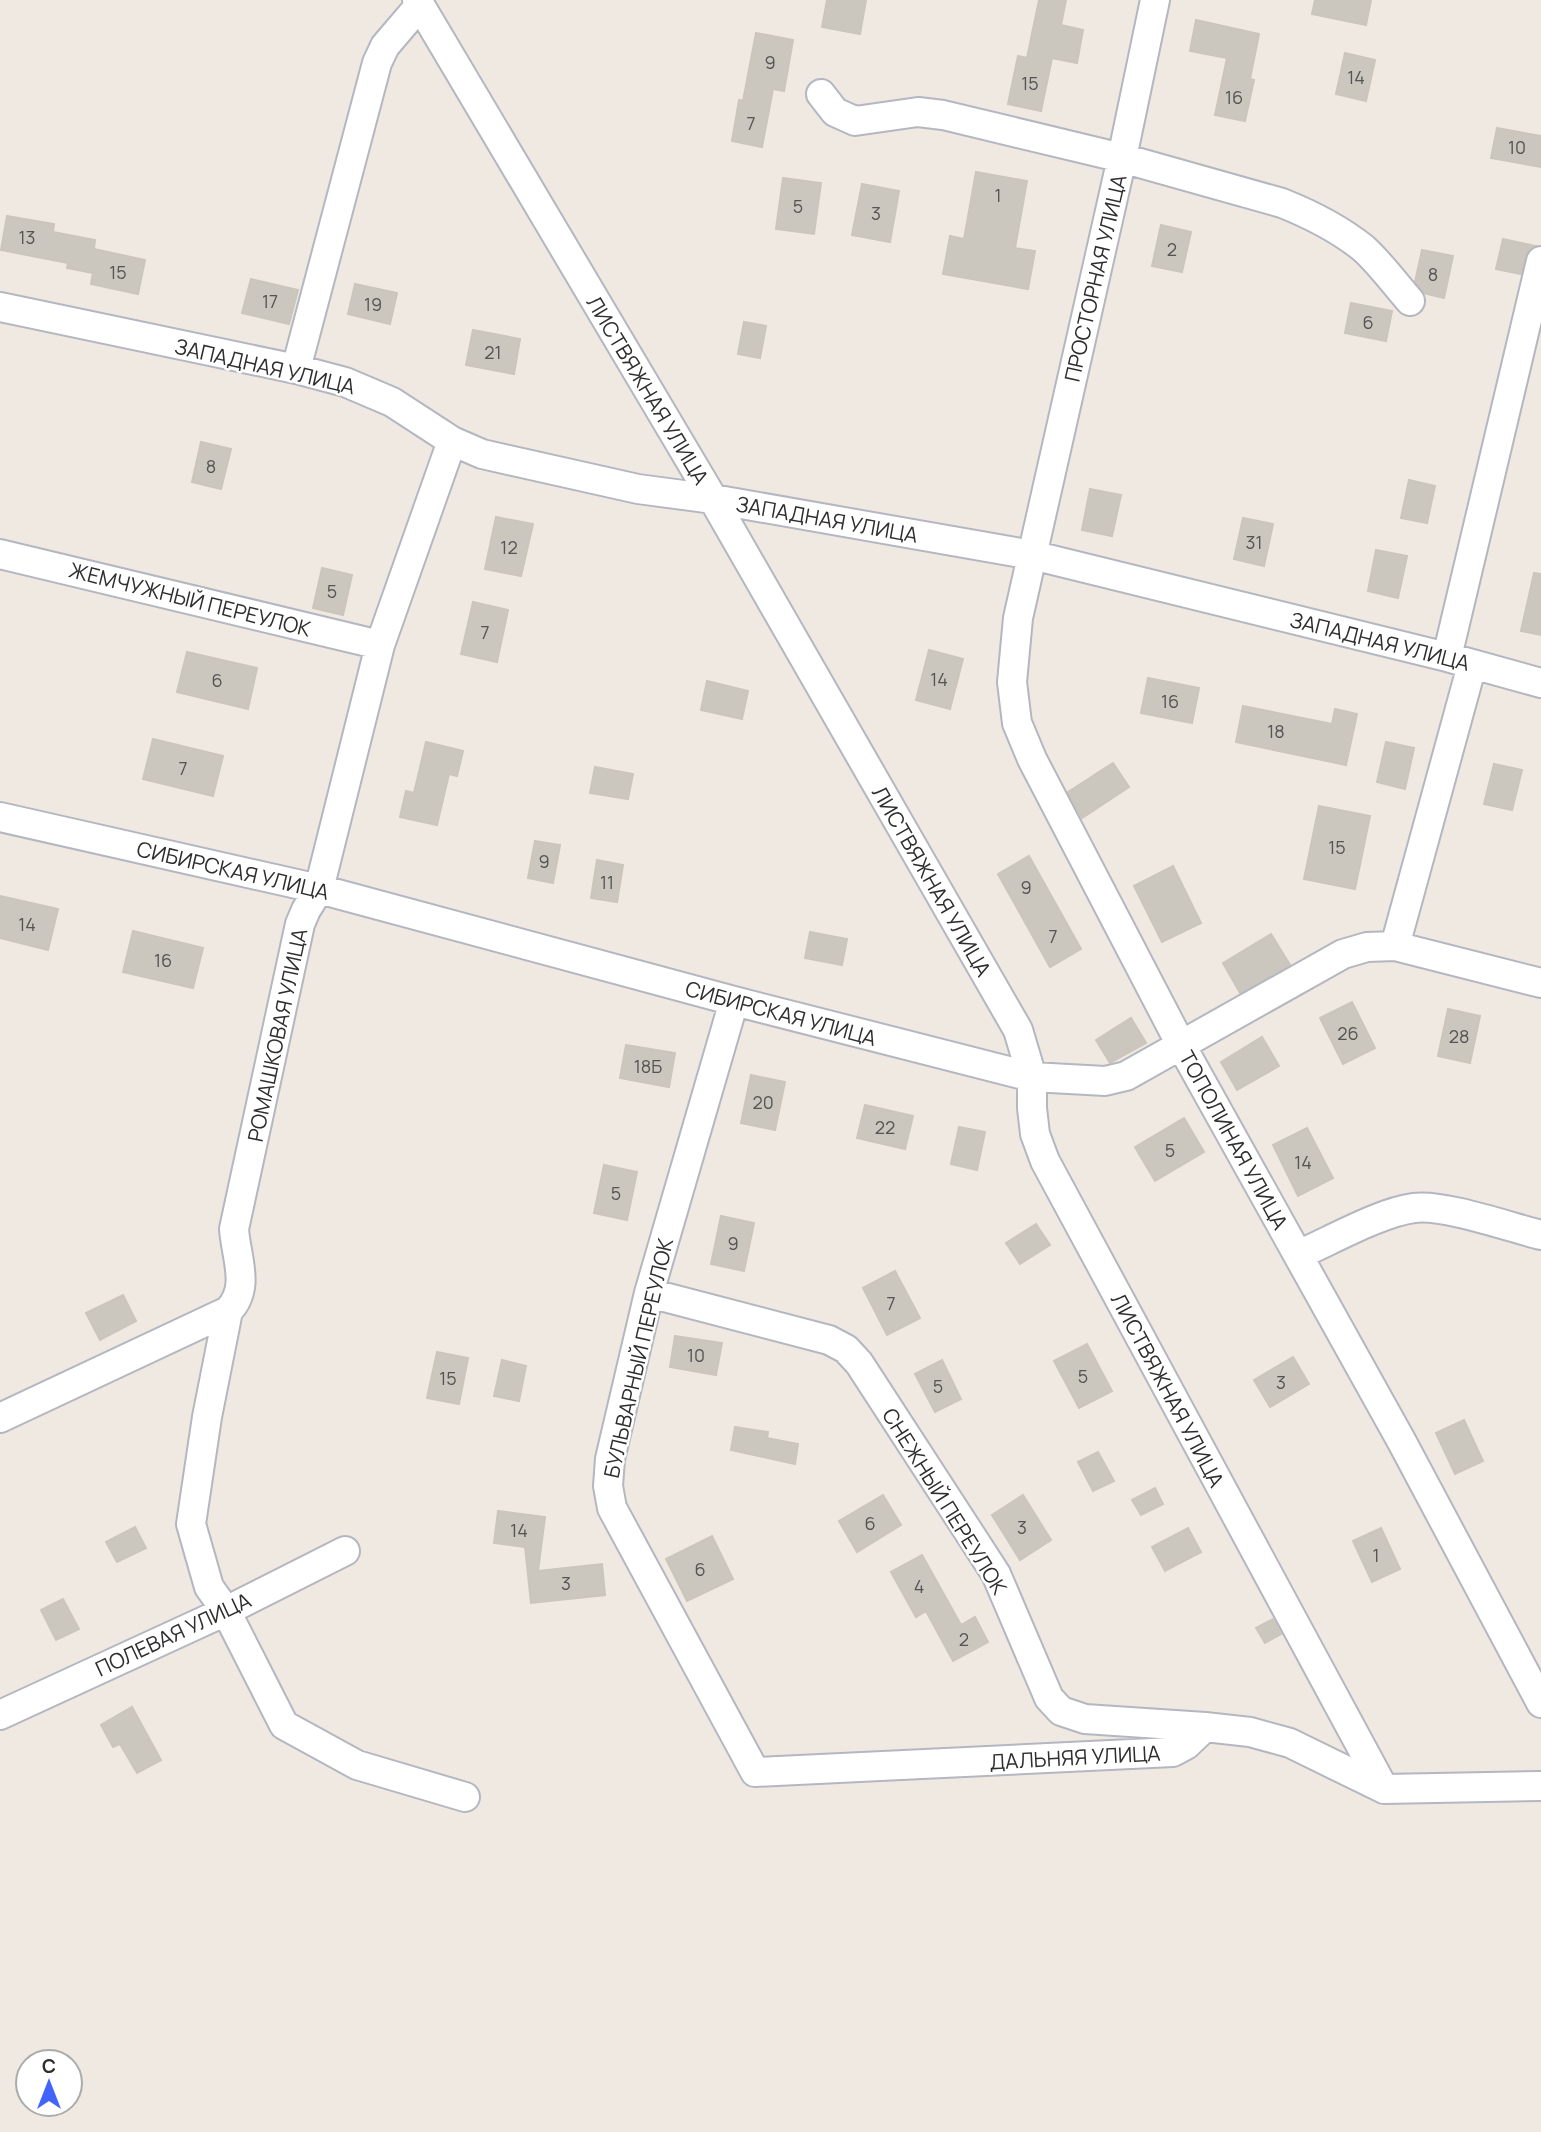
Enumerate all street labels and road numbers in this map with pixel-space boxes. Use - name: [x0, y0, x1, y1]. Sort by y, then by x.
- street label: ПРОСТОРНАЯ УЛИЦА: [1058, 172, 1132, 384]
- street label: ЛИСТВЯЖНАЯ УЛИЦА: [580, 290, 716, 490]
- street label: ЗАПАДНАЯ УЛИЦА: [172, 332, 358, 400]
- street label: ЗАПАДНАЯ УЛИЦА: [734, 489, 920, 549]
- street label: ЖЕМЧУЖНЫЙ ПЕРЕУЛОК: [66, 555, 314, 643]
- street label: ЗАПАДНАЯ УЛИЦА: [1287, 605, 1473, 677]
- street label: ЛИСТВЯЖНАЯ УЛИЦА: [866, 781, 998, 981]
- street label: СИБИРСКАЯ УЛИЦА: [134, 834, 332, 906]
- street label: РОМАШКОВАЯ УЛИЦА: [241, 926, 313, 1144]
- street label: СИБИРСКАЯ УЛИЦА: [683, 974, 879, 1052]
- street label: ТОПОЛИНАЯ УЛИЦА: [1173, 1046, 1295, 1234]
- street label: БУЛЬВАРНЫЙ ПЕРЕУЛОК: [597, 1235, 679, 1481]
- street label: ЛИСТВЯЖНАЯ УЛИЦА: [1105, 1288, 1231, 1492]
- street label: СНЕЖНЫЙ ПЕРЕУЛОК: [876, 1403, 1014, 1600]
- street label: ПОЛЕВАЯ УЛИЦА: [91, 1586, 255, 1682]
- street label: ДАЛЬНЯЯ УЛИЦА: [989, 1739, 1161, 1775]

